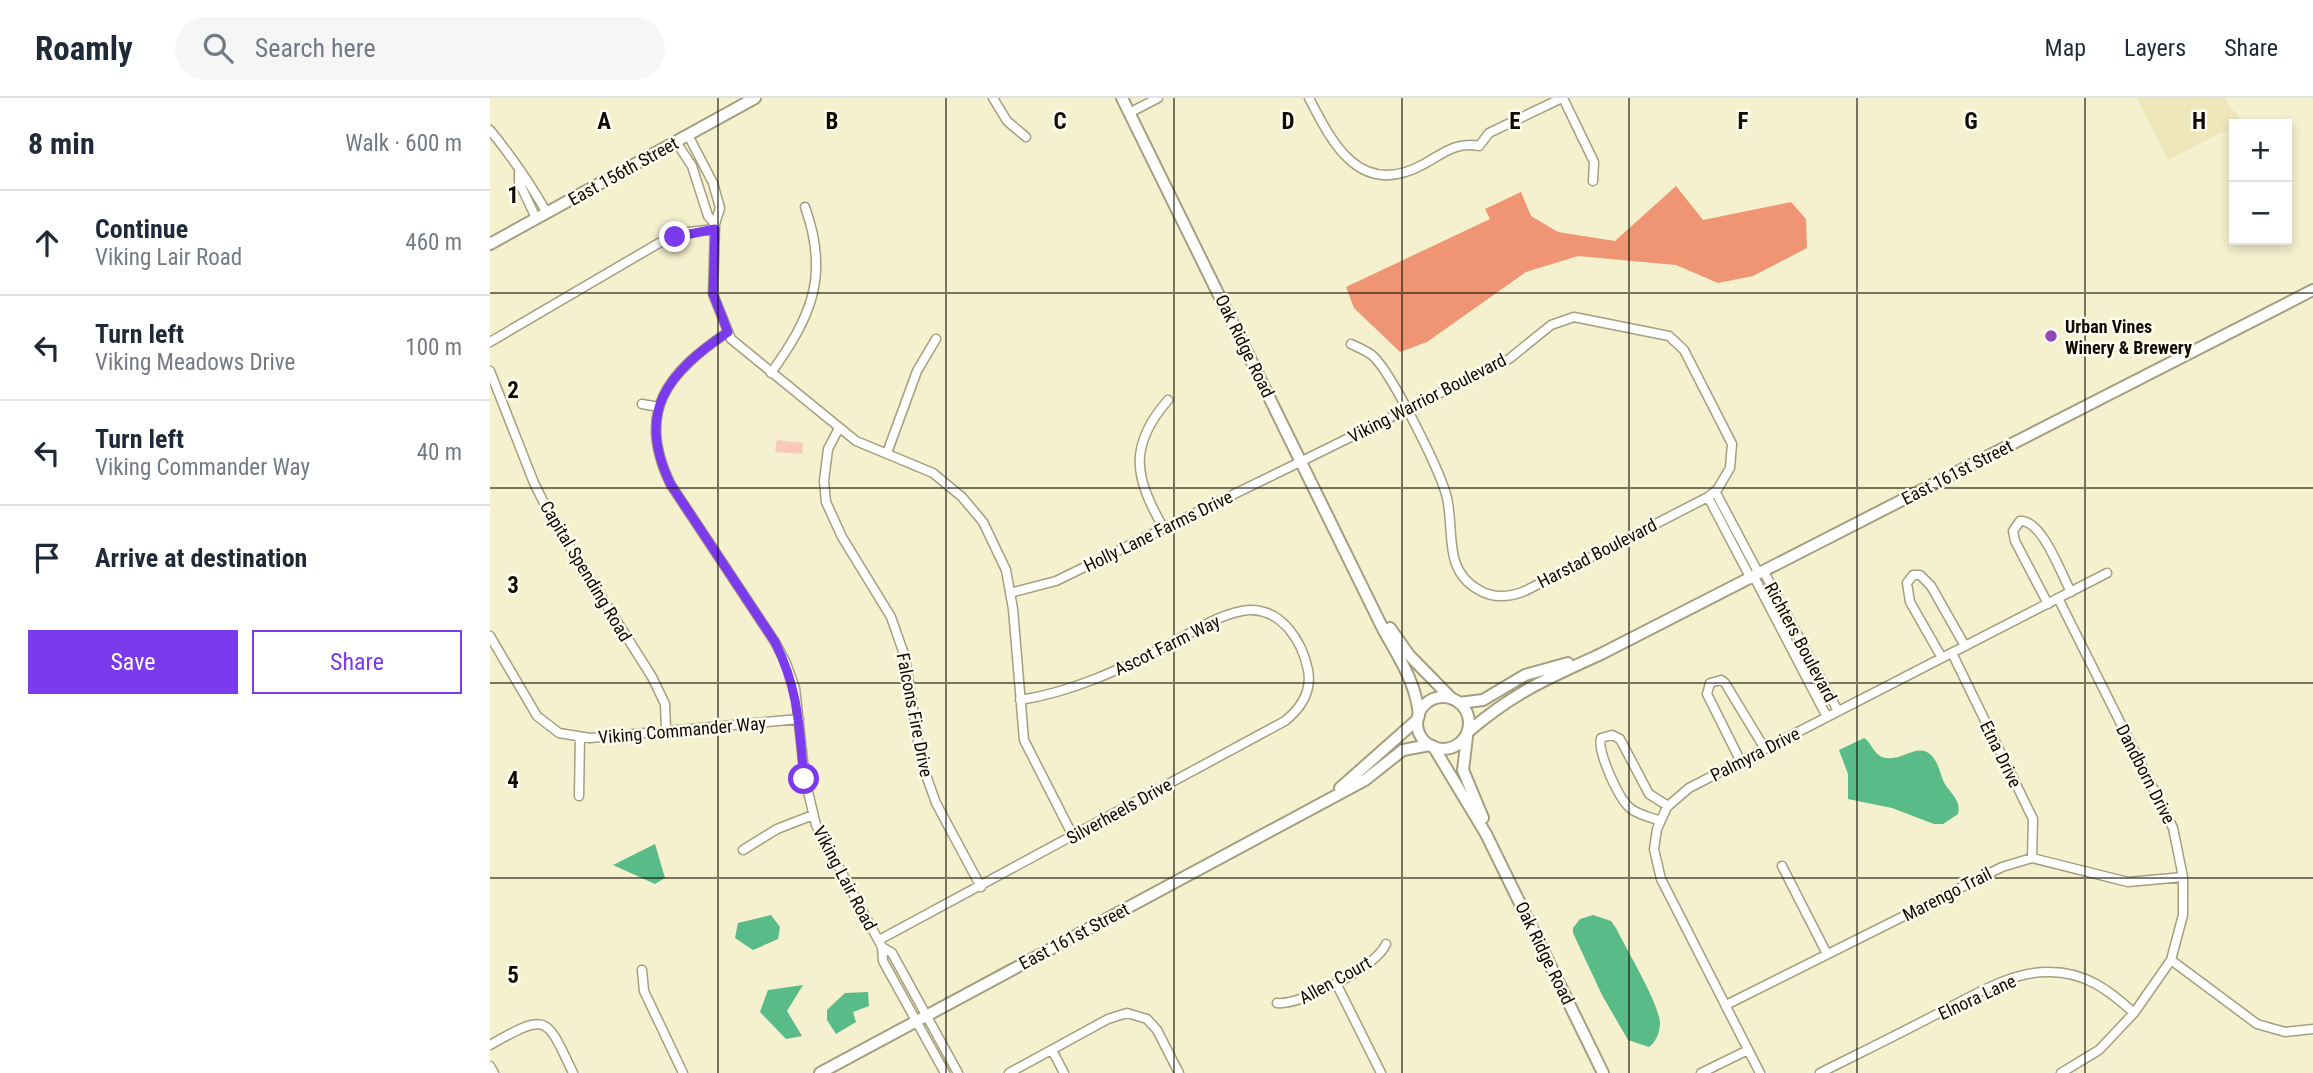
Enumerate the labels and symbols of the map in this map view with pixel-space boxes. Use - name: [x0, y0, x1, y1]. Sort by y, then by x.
- text: A: [597, 108, 611, 135]
- text: B: [826, 108, 838, 135]
- text: C: [1053, 108, 1067, 135]
- text: D: [1282, 108, 1295, 135]
- text: E: [1509, 108, 1521, 135]
- text: F: [1738, 108, 1749, 135]
- text: G: [1964, 108, 1978, 135]
- text: H: [2192, 108, 2206, 135]
- street label: East 156th Street: [564, 132, 682, 210]
- text: 1: [507, 182, 519, 209]
- route end: [659, 221, 690, 252]
- street label: Oak Ridge Road: [1211, 291, 1279, 401]
- place label: Urban Vines Winery & Brewery: [2065, 316, 2192, 358]
- marker: Urban Vines Winery & Brewery: [2043, 328, 2059, 344]
- street label: Viking Warrior Boulevard: [1345, 349, 1509, 447]
- text: 2: [507, 377, 519, 404]
- street label: East 161st Street: [1898, 435, 2016, 509]
- street label: Holly Lane Farms Drive: [1080, 486, 1236, 576]
- street label: Capital Spending Road: [536, 497, 636, 645]
- street label: Harstad Boulevard: [1534, 514, 1660, 592]
- text: 3: [507, 572, 519, 599]
- street label: Richters Boulevard: [1761, 578, 1841, 706]
- street label: Ascot Farm Way: [1111, 610, 1224, 680]
- street label: Falcons Fire Drive: [893, 651, 937, 779]
- street label: Viking Commander Way: [597, 712, 767, 748]
- street label: Etna Drive: [1976, 717, 2026, 791]
- street label: Dandborn Drive: [2112, 721, 2180, 827]
- street label: Palmyra Drive: [1707, 723, 1803, 785]
- route start: [788, 763, 819, 794]
- text: 4: [507, 767, 519, 794]
- street label: Silverheels Drive: [1063, 773, 1175, 849]
- street label: Viking Lair Road: [809, 822, 881, 934]
- street label: Marengo Trail: [1899, 863, 1995, 925]
- street label: East 161st Street: [1015, 898, 1133, 974]
- street label: Oak Ridge Road: [1511, 898, 1579, 1008]
- street label: Allen Court: [1295, 952, 1375, 1008]
- text: 5: [507, 962, 519, 989]
- street label: Elnora Lane: [1935, 970, 2019, 1024]

